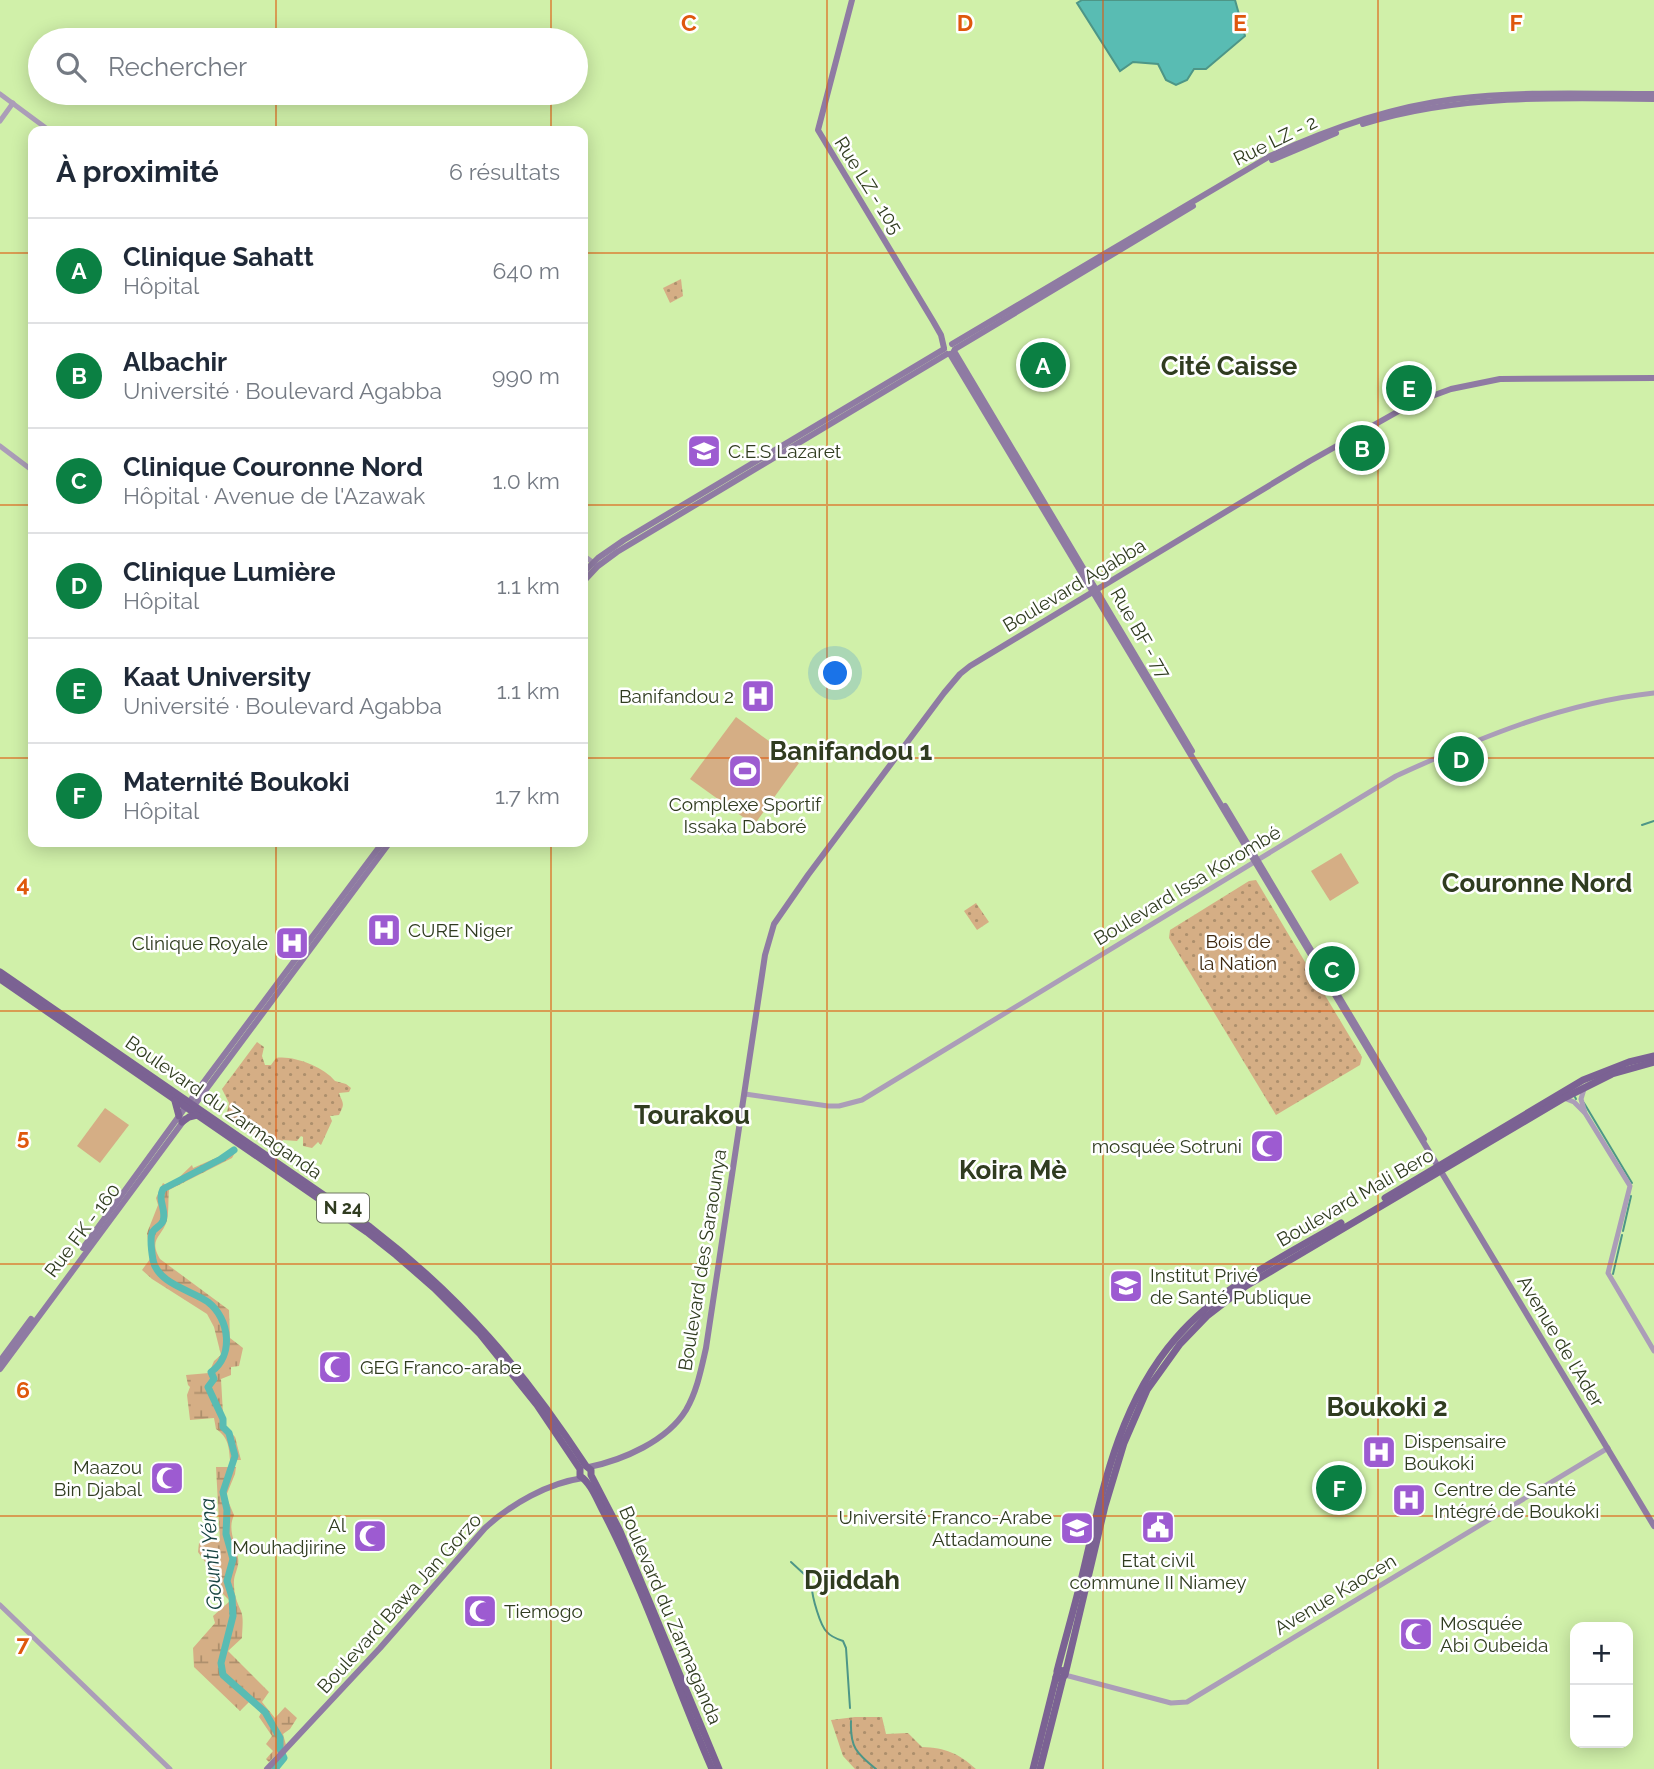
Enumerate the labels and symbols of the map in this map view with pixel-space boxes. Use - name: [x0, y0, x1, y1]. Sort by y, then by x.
- text: C: [681, 9, 697, 36]
- text: D: [957, 9, 973, 36]
- text: E: [1233, 9, 1247, 36]
- text: F: [1509, 9, 1523, 36]
- street label: Rue LZ - 2: [1230, 110, 1320, 170]
- street label: Rue LZ - 105: [830, 132, 908, 238]
- pin: A: [1020, 339, 1066, 391]
- district label: Cité Caisse: [1161, 351, 1298, 381]
- pin: E: [1386, 362, 1432, 414]
- pin: B: [1339, 422, 1385, 474]
- school or university icon: C.E.S Lazaret: [685, 432, 723, 470]
- place label: C.E.S Lazaret: [728, 440, 842, 462]
- street label: Boulevard Agabba: [999, 534, 1149, 636]
- street label: Rue BF - 77: [1106, 584, 1176, 682]
- your location: [818, 656, 852, 690]
- hospital icon: Banifandou 2: [739, 677, 777, 715]
- place label: Banifandou 2: [619, 685, 734, 707]
- pin: D: [1438, 733, 1484, 785]
- district label: Banifandou 1: [770, 736, 933, 766]
- sports icon: Complexe Sportif Issaka Daboré: [726, 752, 764, 790]
- place label: Complexe Sportif Issaka Daboré: [669, 793, 822, 837]
- street label: Boulevard Issa Korombé: [1090, 821, 1284, 949]
- district label: Couronne Nord: [1442, 868, 1632, 898]
- text: 4: [16, 870, 30, 897]
- hospital icon: CURE Niger: [365, 911, 403, 949]
- place label: CURE Niger: [408, 919, 513, 941]
- hospital icon: Clinique Royale: [273, 924, 311, 962]
- park label: Bois de la Nation: [1199, 930, 1277, 974]
- place label: Clinique Royale: [132, 932, 268, 954]
- pin: C: [1309, 943, 1355, 995]
- street label: Boulevard du Zarmaganda: [122, 1031, 326, 1183]
- district label: Tourakou: [634, 1100, 750, 1130]
- text: 5: [17, 1123, 30, 1150]
- mosque icon: mosquée Sotruni: [1248, 1127, 1286, 1165]
- place label: mosquée Sotruni: [1092, 1135, 1242, 1157]
- street label: Boulevard Mali Bero: [1273, 1143, 1437, 1251]
- street label: Boulevard des Saraounya: [674, 1147, 730, 1373]
- district label: Koira Mè: [959, 1155, 1067, 1185]
- street label: Rue FK - 160: [40, 1179, 124, 1281]
- road number: N 24: [317, 1194, 369, 1223]
- place label: Institut Privé de Santé Publique: [1150, 1264, 1311, 1308]
- school or university icon: Institut Privé de Santé Publique: [1107, 1267, 1145, 1305]
- street label: Avenue de l'Ader: [1513, 1272, 1609, 1411]
- mosque icon: GEG Franco-arabe: [316, 1348, 354, 1386]
- place label: GEG Franco-arabe: [360, 1356, 522, 1378]
- text: 6: [16, 1376, 30, 1403]
- district label: Boukoki 2: [1326, 1392, 1448, 1422]
- place label: Dispensaire Boukoki: [1404, 1430, 1506, 1474]
- hospital icon: Dispensaire Boukoki: [1360, 1433, 1398, 1471]
- place label: Maazou Bin Djabal: [54, 1456, 143, 1500]
- mosque icon: Maazou Bin Djabal: [148, 1459, 186, 1497]
- pin: F: [1316, 1462, 1362, 1514]
- place label: Centre de Santé Intégré de Boukoki: [1434, 1478, 1599, 1522]
- hospital icon: Centre de Santé Intégré de Boukoki: [1390, 1481, 1428, 1519]
- water label: Gounti Yéna: [194, 1497, 227, 1611]
- street label: Boulevard du Zarmaganda: [615, 1503, 727, 1727]
- place label: Université Franco-Arabe Attadamoune: [839, 1506, 1052, 1550]
- public building icon: Etat civil commune II Niamey: [1139, 1508, 1177, 1546]
- street label: Boulevard Bawa Jan Gorzo: [312, 1509, 486, 1697]
- school or university icon: Université Franco-Arabe Attadamoune: [1058, 1509, 1096, 1547]
- place label: Al Mouhadjirine: [232, 1514, 347, 1558]
- mosque icon: Al Mouhadjirine: [351, 1517, 389, 1555]
- place label: Etat civil commune II Niamey: [1070, 1549, 1247, 1593]
- street label: Avenue Kaocen: [1270, 1549, 1400, 1639]
- district label: Djiddah: [804, 1565, 900, 1595]
- mosque icon: Tiemogo: [461, 1592, 499, 1630]
- place label: Tiemogo: [504, 1600, 583, 1622]
- place label: Mosquée Abi Oubeida: [1440, 1612, 1548, 1656]
- mosque icon: Mosquée Abi Oubeida: [1397, 1615, 1435, 1653]
- text: 7: [17, 1629, 30, 1656]

